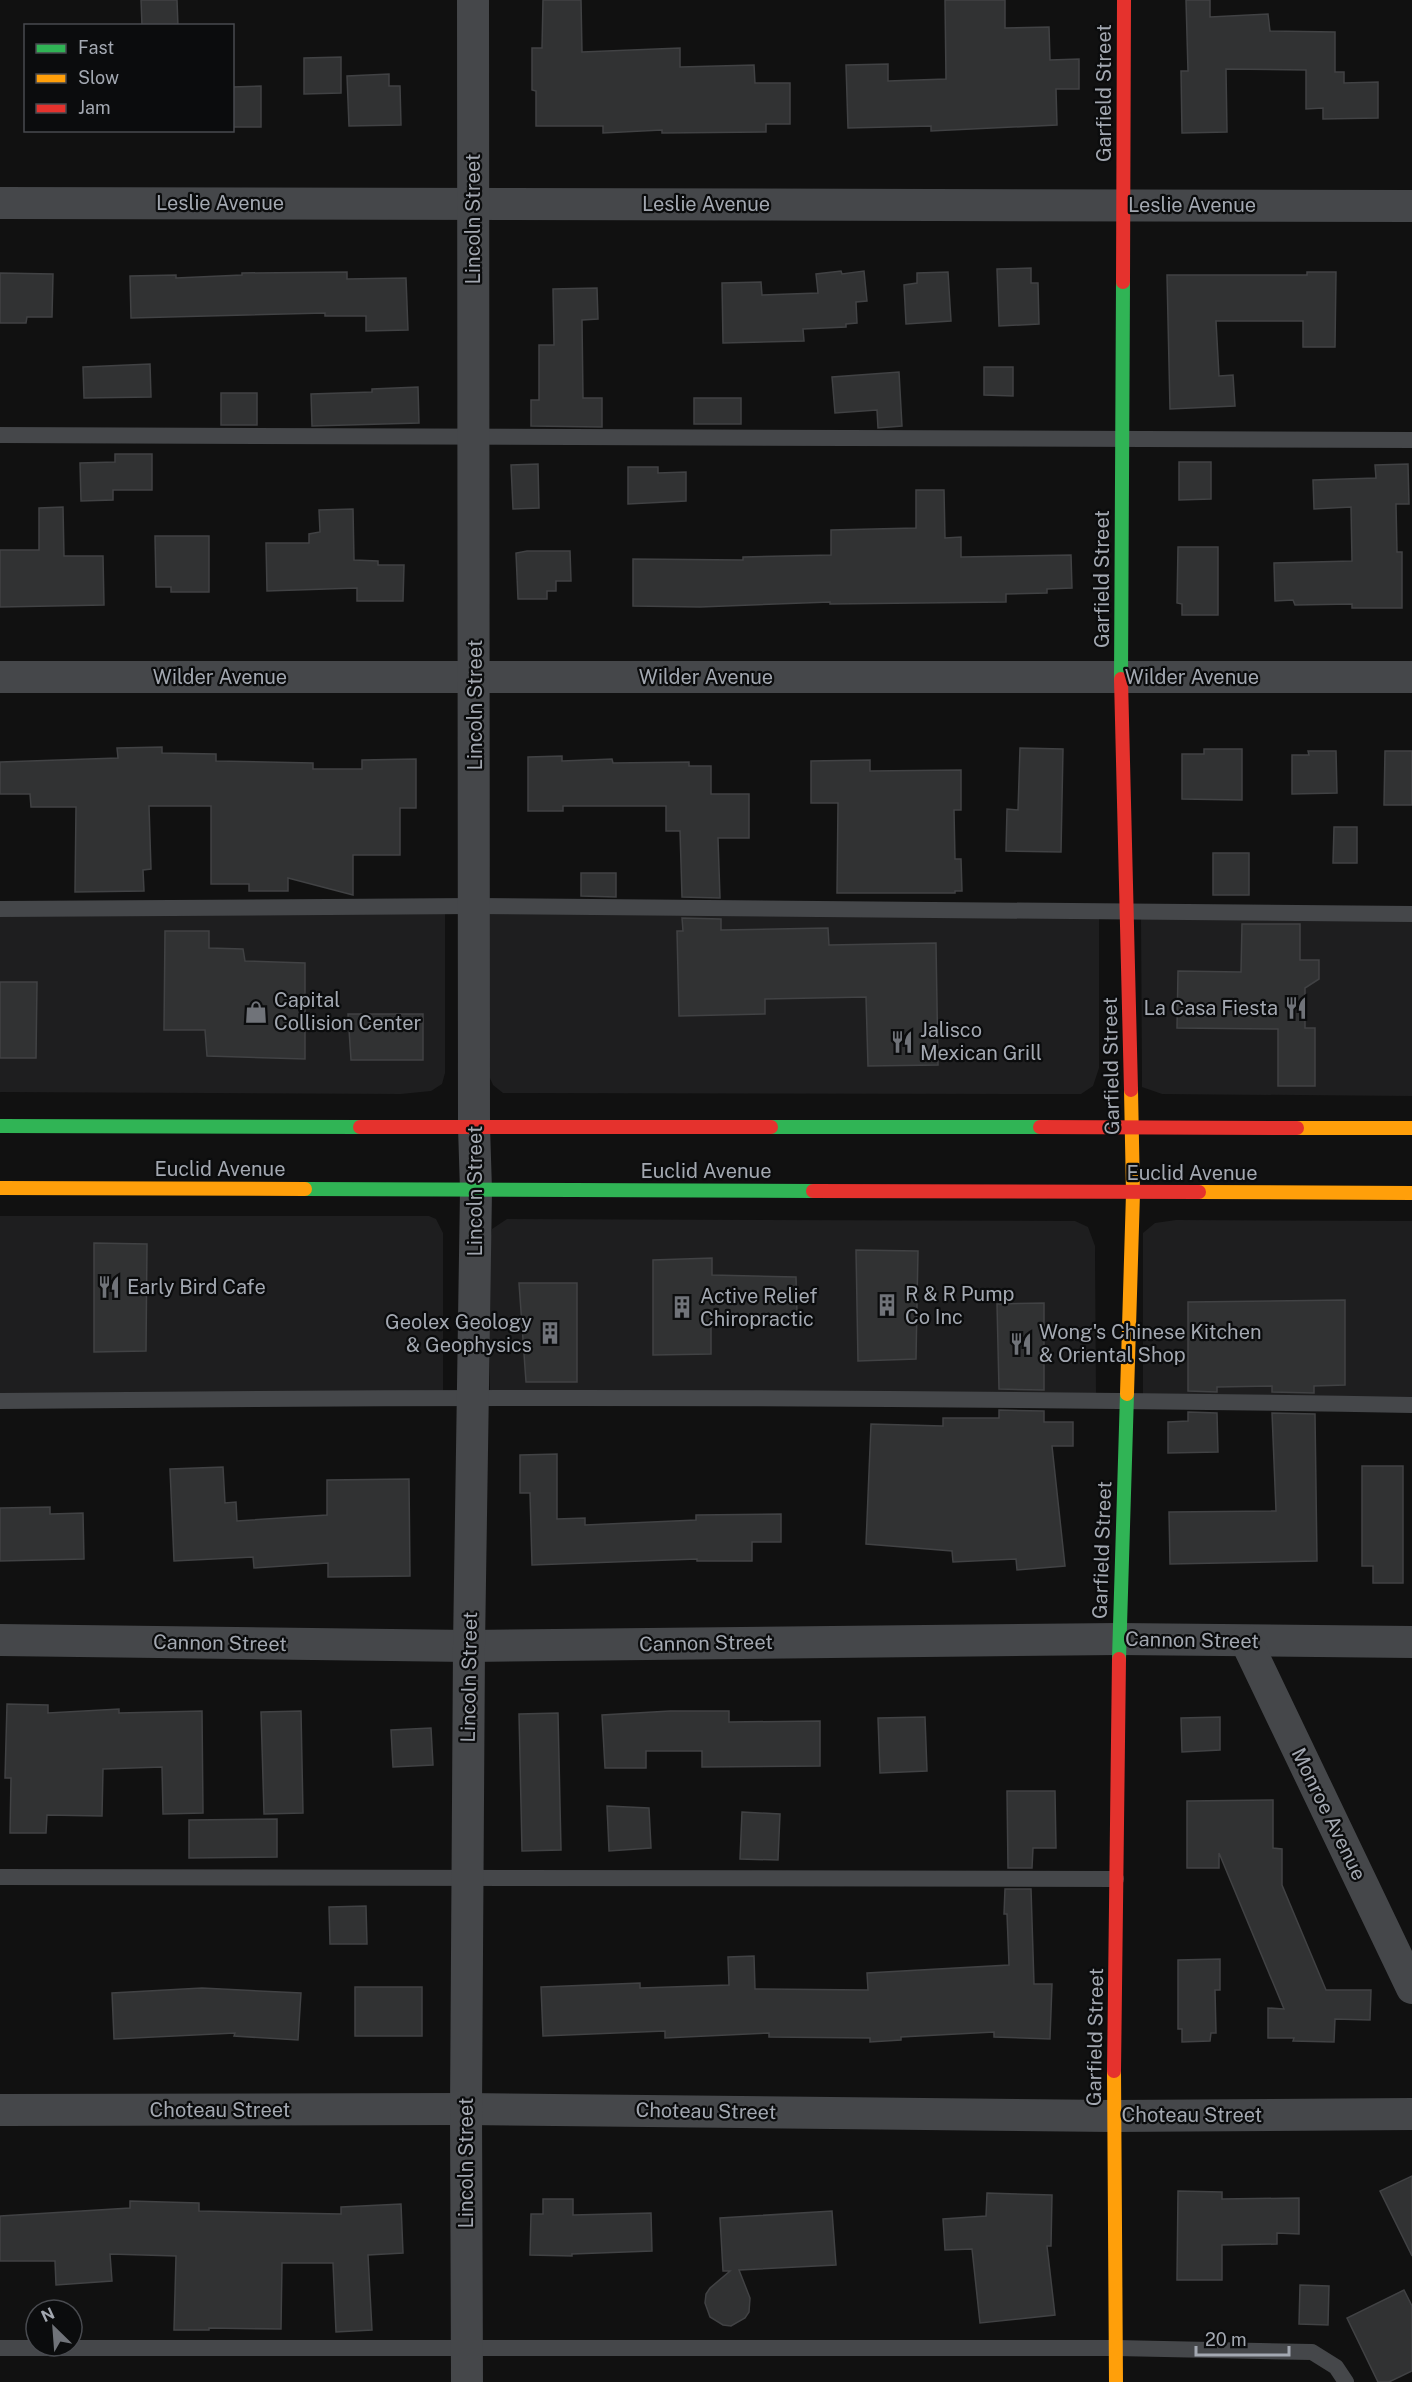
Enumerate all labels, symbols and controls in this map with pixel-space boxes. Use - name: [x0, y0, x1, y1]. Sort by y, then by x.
- legend: [24, 24, 234, 132]
- street label: Garfield Street: [1092, 24, 1116, 162]
- text: Fast: [78, 37, 114, 58]
- text: Slow: [78, 67, 119, 88]
- text: Jam: [78, 97, 111, 118]
- street label: Lincoln Street: [461, 153, 485, 285]
- street label: Leslie Avenue: [156, 191, 284, 215]
- street label: Leslie Avenue: [642, 192, 770, 216]
- street label: Leslie Avenue: [1128, 193, 1256, 217]
- street label: Garfield Street: [1090, 510, 1114, 648]
- street label: Lincoln Street: [463, 639, 487, 771]
- street label: Wilder Avenue: [153, 665, 287, 689]
- street label: Wilder Avenue: [639, 665, 773, 689]
- street label: Wilder Avenue: [1125, 665, 1259, 689]
- place label: Capital Collision Center: [274, 988, 422, 1035]
- restaurant icon: La Casa Fiesta: [1283, 995, 1309, 1021]
- place label: La Casa Fiesta: [1143, 996, 1278, 1020]
- street label: Garfield Street: [1098, 997, 1124, 1135]
- shop icon: Capital Collision Center: [243, 999, 269, 1025]
- place label: Jalisco Mexican Grill: [920, 1018, 1042, 1065]
- restaurant icon: Jalisco Mexican Grill: [889, 1029, 915, 1055]
- street label: Lincoln Street: [463, 1125, 487, 1257]
- street label: Euclid Avenue: [154, 1157, 286, 1181]
- street label: Euclid Avenue: [640, 1159, 772, 1183]
- street label: Euclid Avenue: [1126, 1161, 1258, 1185]
- restaurant icon: Early Bird Cafe: [96, 1274, 122, 1300]
- place label: Early Bird Cafe: [127, 1275, 266, 1299]
- place label: R & R Pump Co Inc: [905, 1282, 1014, 1329]
- place label: Active Relief Chiropractic: [700, 1284, 817, 1331]
- building icon: R & R Pump Co Inc: [874, 1292, 900, 1318]
- building icon: Active Relief Chiropractic: [669, 1294, 695, 1320]
- place label: Geolex Geology & Geophysics: [385, 1310, 532, 1357]
- building icon: Geolex Geology & Geophysics: [537, 1320, 563, 1346]
- place label: Wong's Chinese Kitchen & Oriental Shop: [1039, 1320, 1262, 1367]
- restaurant icon: Wong's Chinese Kitchen & Oriental Shop: [1008, 1331, 1034, 1357]
- street label: Garfield Street: [1088, 1481, 1116, 1619]
- street label: Lincoln Street: [456, 1611, 482, 1743]
- street label: Cannon Street: [1125, 1627, 1259, 1653]
- street label: Cannon Street: [153, 1630, 287, 1656]
- street label: Cannon Street: [639, 1630, 773, 1656]
- street label: Monroe Avenue: [1287, 1744, 1371, 1884]
- street label: Garfield Street: [1082, 1968, 1108, 2106]
- street label: Lincoln Street: [454, 2097, 478, 2229]
- street label: Choteau Street: [150, 2098, 290, 2122]
- street label: Choteau Street: [635, 2098, 777, 2124]
- street label: Choteau Street: [1122, 2103, 1262, 2127]
- north arrow: [24, 2298, 84, 2358]
- text: N: [38, 2304, 58, 2326]
- scale bar: [1196, 2319, 1289, 2357]
- text: 20 m: [1205, 2329, 1247, 2350]

